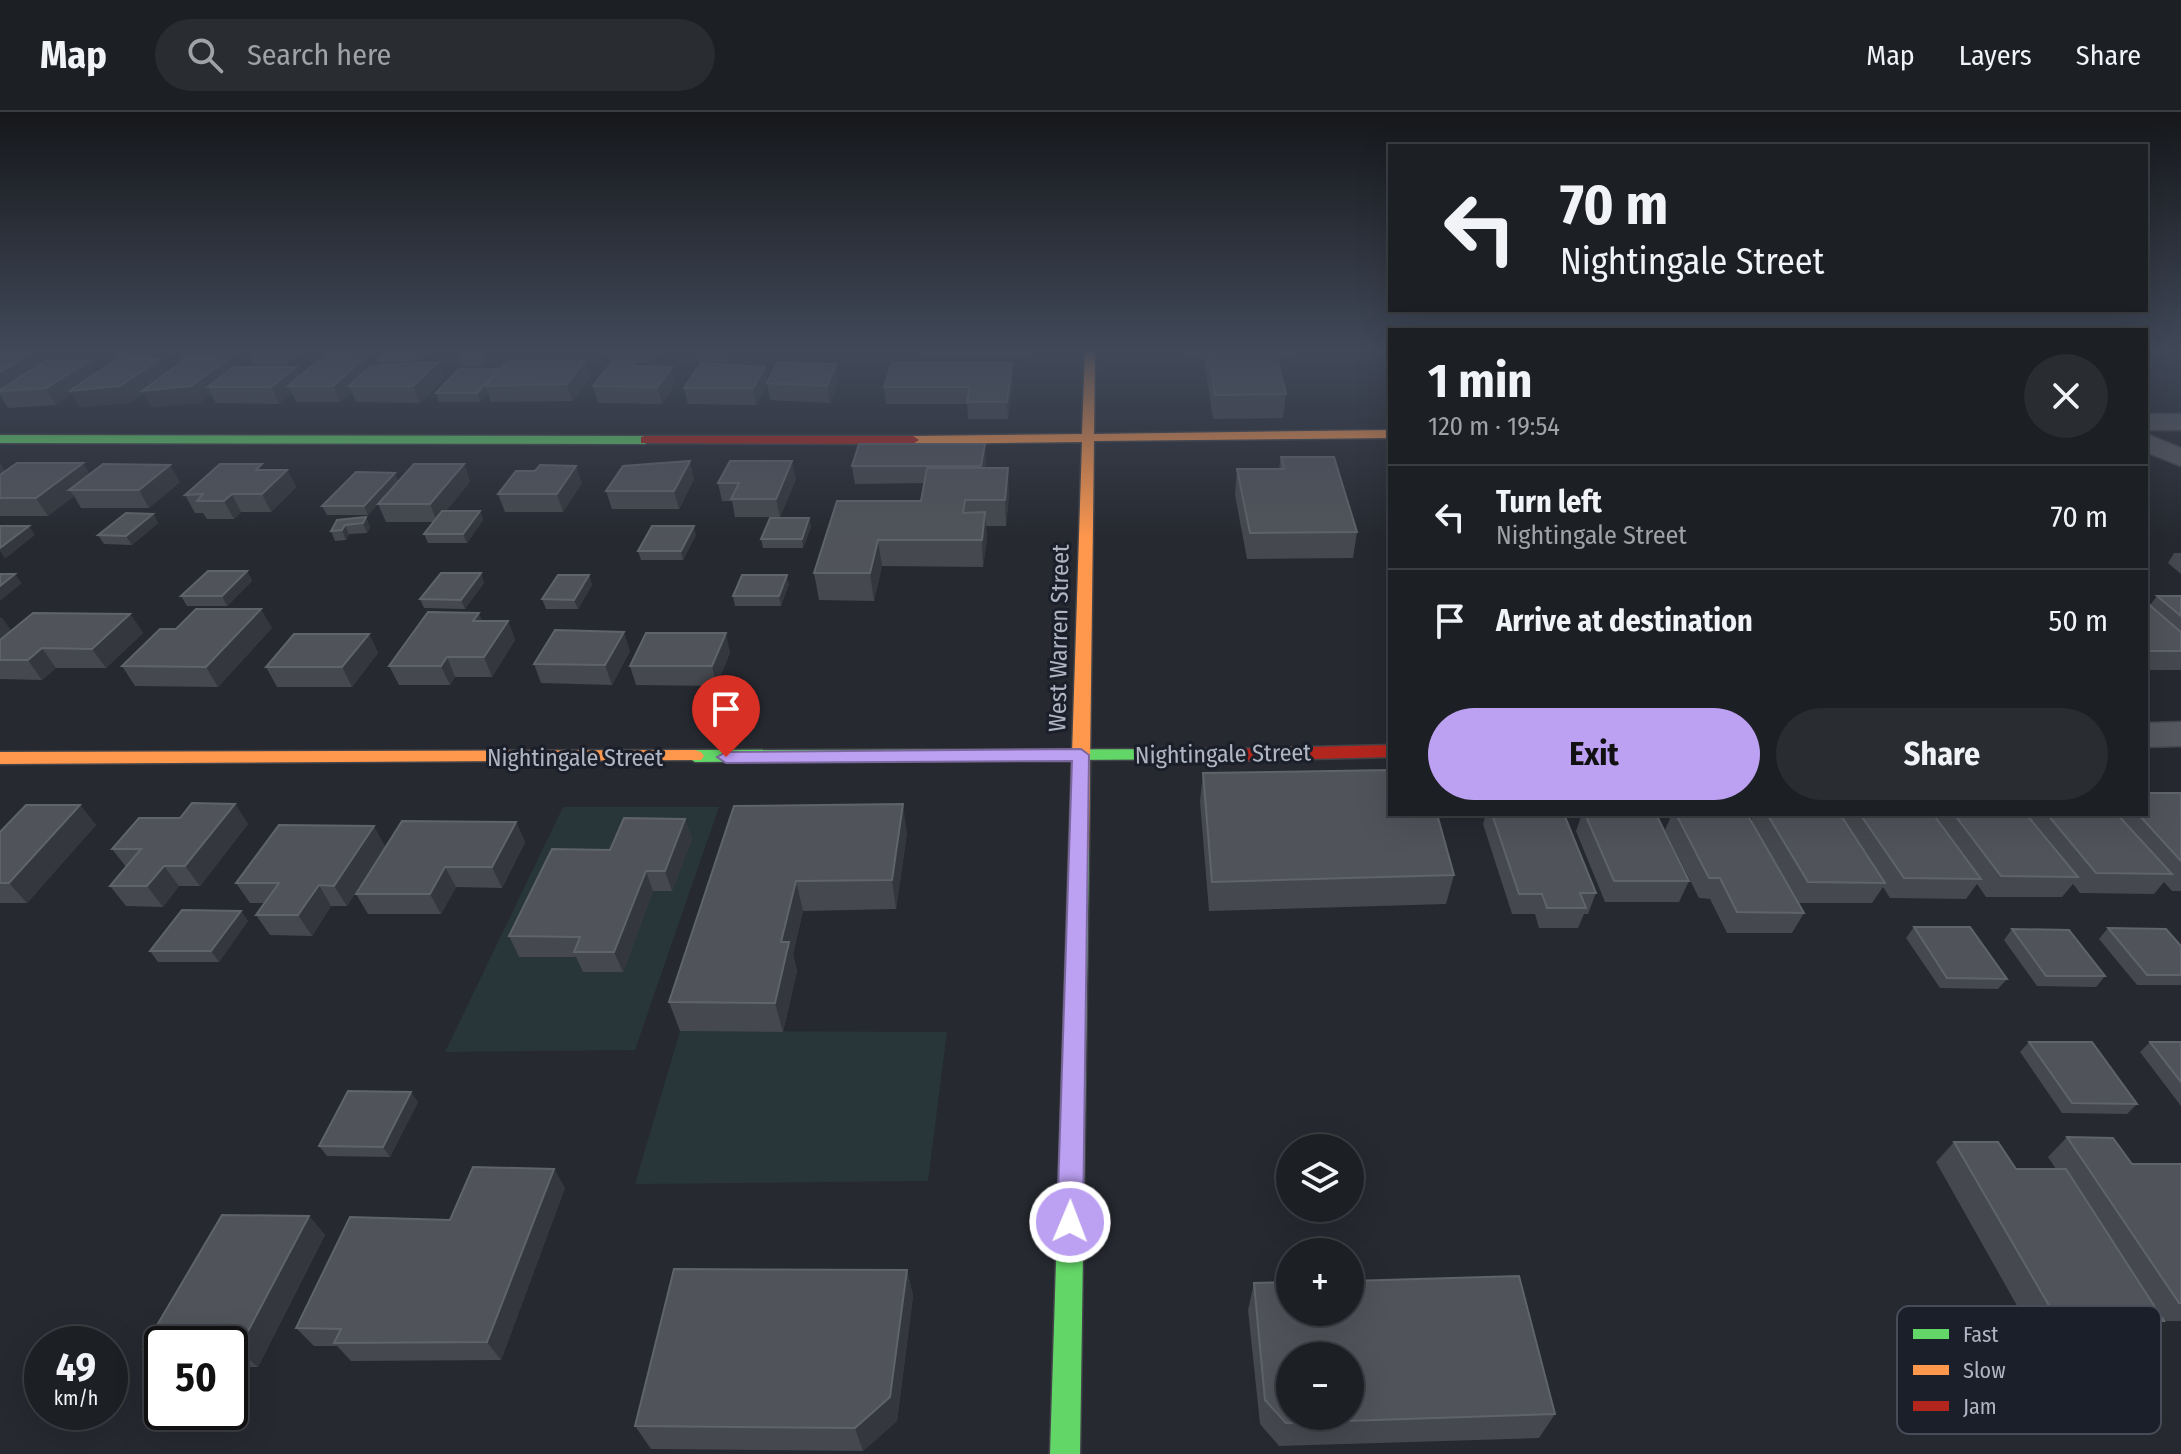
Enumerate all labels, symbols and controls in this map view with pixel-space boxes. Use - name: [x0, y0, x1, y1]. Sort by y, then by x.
- search box: [155, 19, 715, 91]
- text: Map: [40, 32, 107, 78]
- icon: search: [183, 33, 227, 77]
- text: Search here: [247, 37, 391, 73]
- text: Map: [1866, 39, 1915, 72]
- text: Layers: [1959, 39, 2032, 72]
- text: Share: [2076, 39, 2141, 72]
- text: 70 m: [1560, 172, 1668, 239]
- icon: left: [1428, 176, 1532, 280]
- text: Nightingale Street: [1560, 240, 1824, 284]
- text: 1 min: [1428, 352, 1533, 410]
- button: close: [2024, 354, 2108, 438]
- text: 120 m · 19:54: [1428, 411, 1560, 442]
- text: Turn left: [1496, 484, 1602, 520]
- icon: left: [1428, 495, 1472, 539]
- text: 70 m: [2050, 499, 2108, 535]
- text: Nightingale Street: [1496, 520, 1687, 551]
- street label: West Warren Street: [1043, 544, 1075, 732]
- icon: arrive: [1428, 599, 1472, 643]
- text: Arrive at destination: [1496, 603, 1753, 639]
- text: 50 m: [2048, 603, 2108, 639]
- pin: [692, 675, 760, 757]
- icon: arrive: [704, 687, 748, 731]
- button: Exit: [1428, 708, 1760, 800]
- button: Share: [1776, 708, 2108, 800]
- street label: Nightingale Street: [1135, 738, 1311, 770]
- street label: Nightingale Street: [487, 744, 663, 772]
- map controls: [1276, 1134, 1364, 1430]
- button: layers: [1276, 1134, 1364, 1222]
- position arrow: [1028, 1180, 1112, 1264]
- button: +: [1276, 1238, 1364, 1326]
- legend: [1897, 1306, 2161, 1434]
- text: Fast: [1963, 1321, 1999, 1348]
- speed limit sign: 50: [144, 1326, 248, 1430]
- button: −: [1276, 1342, 1364, 1430]
- text: 49: [56, 1344, 96, 1392]
- text: Slow: [1963, 1357, 2006, 1384]
- text: km/h: [54, 1386, 98, 1410]
- text: Jam: [1963, 1393, 1997, 1420]

